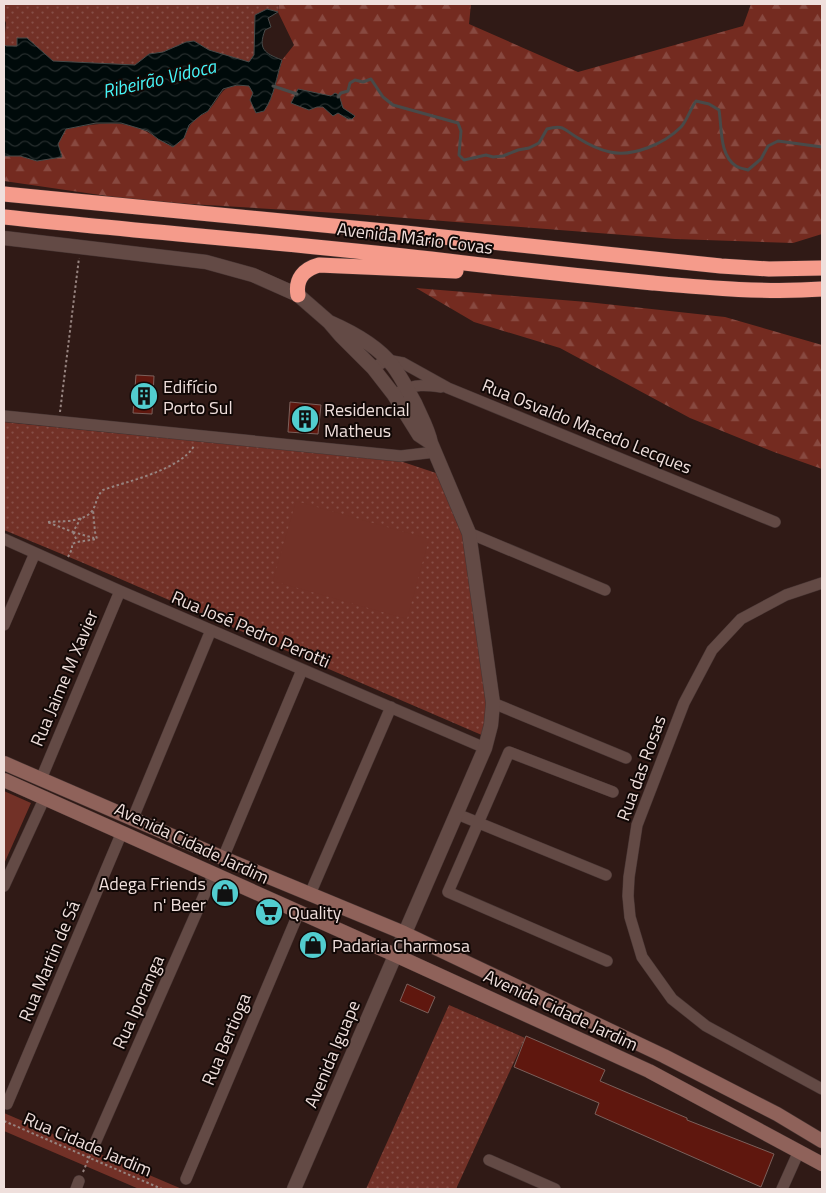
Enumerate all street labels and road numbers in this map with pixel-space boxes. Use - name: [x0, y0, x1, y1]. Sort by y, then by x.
- street label: Avenida Mário Covas: [336, 215, 494, 261]
- street label: Rua Osvaldo Macedo Lecques: [478, 371, 696, 481]
- street label: Rua José Pedro Perotti: [167, 583, 335, 675]
- street label: Rua Jaime M Xavier: [23, 606, 105, 750]
- street label: Rua das Rosas: [609, 711, 673, 825]
- street label: Avenida Cidade Jardim: [110, 795, 274, 891]
- street label: Rua Martin de Sá: [11, 896, 87, 1026]
- street label: Rua Iporanga: [105, 951, 171, 1053]
- street label: Avenida Cidade Jardim: [479, 962, 643, 1058]
- street label: Rua Bertioga: [194, 989, 258, 1089]
- street label: Avenida Iguape: [297, 996, 367, 1112]
- street label: Rua Cidade Jardim: [20, 1105, 156, 1183]

